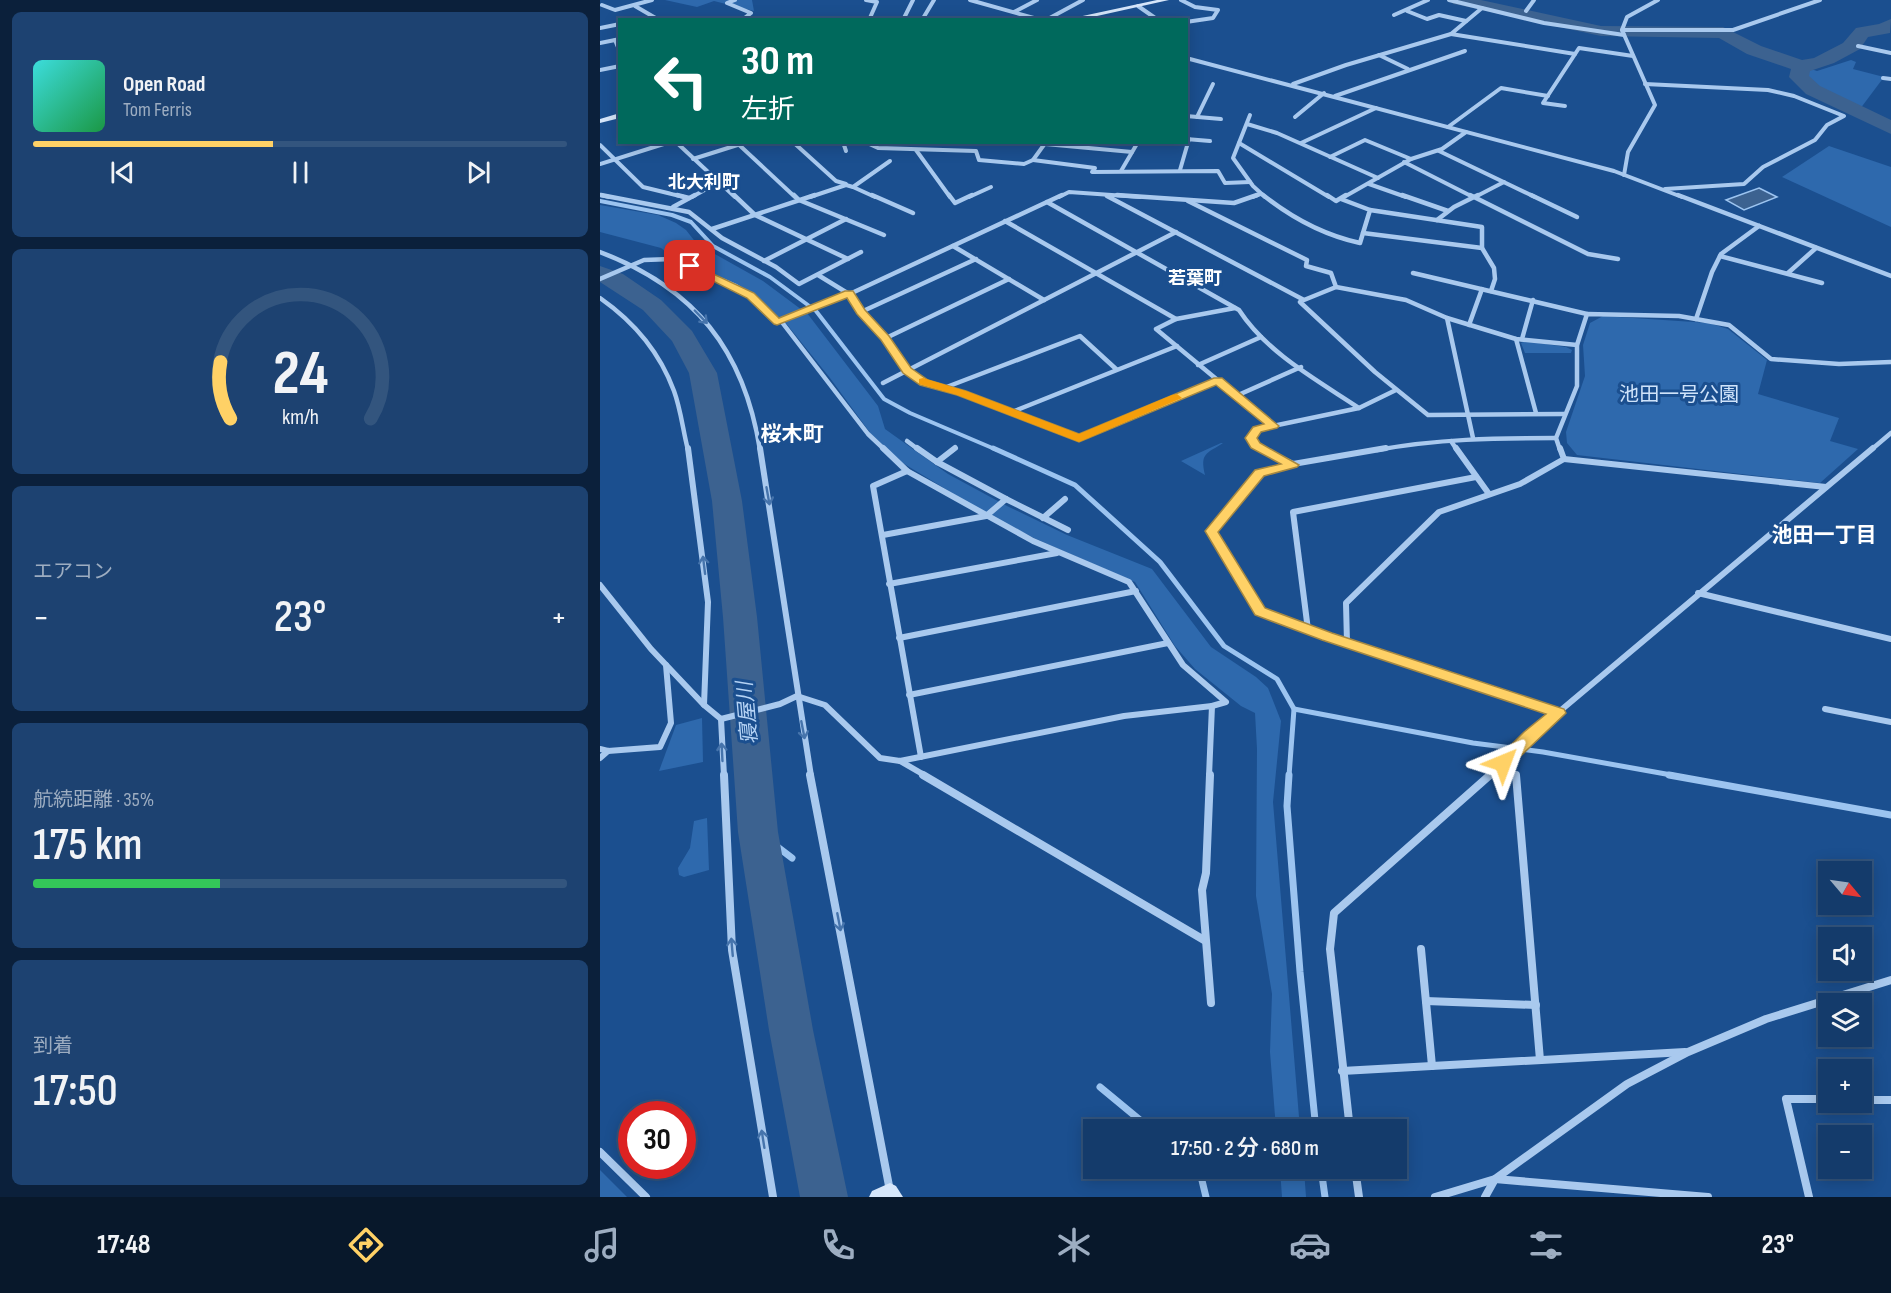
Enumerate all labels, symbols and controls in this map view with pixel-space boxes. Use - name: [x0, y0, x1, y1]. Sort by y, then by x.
- text: 30 m: [741, 36, 814, 87]
- icon: left: [642, 42, 720, 120]
- text: Open Road: [123, 71, 205, 98]
- text: 左折: [741, 94, 795, 126]
- text: Tom Ferris: [123, 98, 192, 122]
- icon: previous: [106, 156, 139, 189]
- icon: pause: [284, 156, 317, 189]
- icon: next: [462, 156, 495, 189]
- district label: 北大利町: [668, 172, 740, 193]
- pin: [664, 240, 715, 291]
- icon: arrive: [673, 249, 706, 282]
- district label: 若葉町: [1168, 268, 1222, 289]
- one-way arrow: [694, 309, 708, 324]
- text: 24: [272, 337, 328, 412]
- park label: 池田一号公園: [1619, 383, 1739, 407]
- text: km/h: [281, 405, 319, 430]
- district label: 桜木町: [761, 422, 824, 447]
- one-way arrow: [763, 486, 774, 505]
- district label: 池田一丁目: [1772, 523, 1877, 548]
- one-way arrow: [698, 556, 709, 575]
- text: エアコン: [33, 560, 113, 584]
- text: 23°: [274, 590, 326, 645]
- text: −: [33, 598, 49, 638]
- text: +: [551, 598, 567, 638]
- water label: 寝屋川: [732, 678, 763, 745]
- one-way arrow: [798, 720, 809, 740]
- position arrow: [1471, 731, 1535, 795]
- one-way arrow: [717, 743, 728, 763]
- text: 航続距離 · 35%: [33, 788, 154, 812]
- text: 175 km: [33, 818, 142, 873]
- north arrow: [1818, 861, 1872, 915]
- map controls: [1818, 861, 1872, 1179]
- one-way arrow: [834, 912, 845, 931]
- button: sound: [1818, 927, 1872, 981]
- one-way arrow: [726, 937, 737, 957]
- button: layers: [1818, 993, 1872, 1047]
- text: 到着: [33, 1034, 73, 1058]
- button: +: [1818, 1059, 1872, 1113]
- text: 17:50: [33, 1064, 118, 1119]
- speed limit sign: 30: [618, 1101, 696, 1179]
- button: −: [1818, 1125, 1872, 1179]
- one-way arrow: [758, 1130, 769, 1150]
- text: 17:50 · 2 分 · 680 m: [1171, 1135, 1319, 1162]
- icon: directions: [345, 1224, 387, 1266]
- icon: music: [581, 1224, 623, 1266]
- icon: phone: [817, 1224, 859, 1266]
- icon: climate: [1053, 1224, 1095, 1266]
- icon: car: [1289, 1224, 1331, 1266]
- icon: filters: [1525, 1224, 1567, 1266]
- text: 17:48: [97, 1229, 150, 1261]
- text: 23°: [1761, 1229, 1794, 1261]

